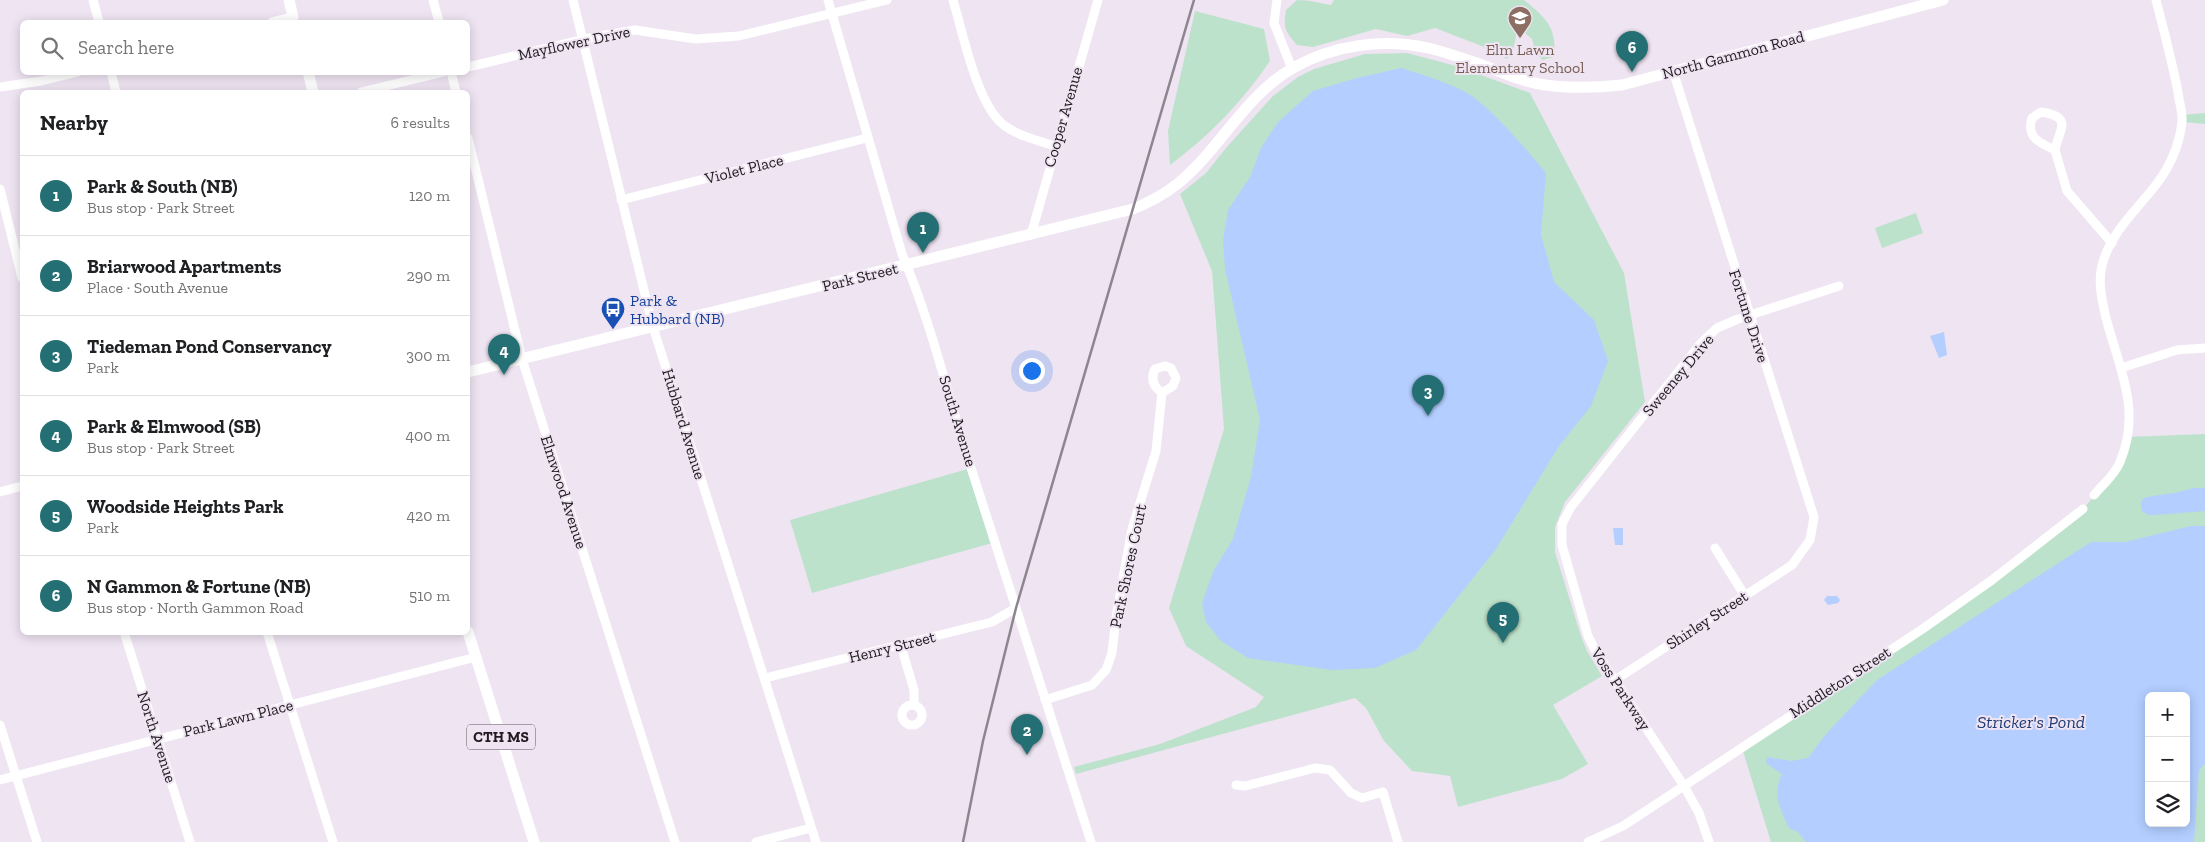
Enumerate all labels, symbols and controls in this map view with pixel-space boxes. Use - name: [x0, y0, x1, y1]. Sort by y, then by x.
- school or university icon: Elm Lawn Elementary School: [1507, 5, 1533, 39]
- search box: [20, 20, 470, 75]
- street label: Mayflower Drive: [516, 22, 632, 64]
- street label: North Gammon Road: [1660, 27, 1806, 83]
- pin: 6: [1616, 31, 1648, 72]
- icon: search: [38, 34, 66, 62]
- text: Search here: [78, 36, 174, 59]
- place label: Elm Lawn Elementary School: [1455, 40, 1585, 77]
- street label: Cooper Avenue: [1040, 65, 1086, 169]
- text: Nearby: [40, 110, 108, 135]
- text: 6 results: [390, 113, 450, 132]
- street label: Violet Place: [702, 150, 785, 188]
- text: Park & South (NB): [87, 175, 238, 198]
- text: 1: [53, 186, 59, 205]
- text: 120 m: [409, 186, 450, 205]
- text: Bus stop · Park Street: [87, 198, 235, 217]
- pin: 1: [907, 212, 939, 253]
- text: Briarwood Apartments: [87, 255, 282, 278]
- street label: Park Street: [820, 258, 900, 296]
- text: 2: [52, 266, 60, 285]
- text: 290 m: [407, 266, 450, 285]
- street label: Fortune Drive: [1725, 267, 1773, 365]
- text: Place · South Avenue: [87, 278, 228, 297]
- place label: Park & Hubbard (NB): [630, 291, 725, 328]
- bus stop icon: Park & Hubbard (NB): [600, 296, 626, 330]
- street label: Sweeney Drive: [1638, 330, 1718, 420]
- pin: 4: [488, 334, 520, 375]
- text: Tiedeman Pond Conservancy: [87, 335, 331, 358]
- text: 3: [52, 346, 60, 365]
- text: 300 m: [406, 346, 450, 365]
- text: Park: [87, 358, 119, 377]
- your location: [1019, 358, 1045, 384]
- street label: Hubbard Avenue: [658, 366, 710, 482]
- street label: South Avenue: [935, 373, 981, 469]
- pin: 3: [1412, 375, 1444, 416]
- text: Park & Elmwood (SB): [87, 415, 261, 438]
- text: 4: [51, 426, 61, 445]
- text: 400 m: [406, 426, 450, 445]
- street label: Elmwood Avenue: [537, 433, 591, 551]
- text: Bus stop · Park Street: [87, 438, 235, 457]
- text: Woodside Heights Park: [87, 495, 284, 518]
- street label: Park Shores Court: [1106, 502, 1150, 630]
- text: 5: [52, 506, 60, 525]
- text: 420 m: [406, 506, 450, 525]
- text: Park: [87, 518, 119, 537]
- text: N Gammon & Fortune (NB): [87, 575, 311, 598]
- text: 6: [52, 586, 60, 605]
- text: 510 m: [409, 586, 450, 605]
- street label: Shirley Street: [1663, 586, 1751, 653]
- text: Bus stop · North Gammon Road: [87, 598, 304, 617]
- pin: 5: [1487, 602, 1519, 643]
- street label: Henry Street: [847, 627, 937, 667]
- street label: Middleton Street: [1786, 642, 1894, 722]
- street label: Voss Parkway: [1587, 643, 1655, 735]
- street label: North Avenue: [133, 689, 181, 785]
- map controls: [2145, 692, 2190, 827]
- button: +: [2145, 692, 2190, 737]
- street label: Park Lawn Place: [181, 695, 295, 741]
- water label: Stricker's Pond: [1977, 711, 2085, 733]
- pin: 2: [1011, 714, 1043, 755]
- road number: CTH MS: [467, 724, 535, 750]
- button: −: [2145, 737, 2190, 782]
- button: layers: [2145, 782, 2190, 827]

